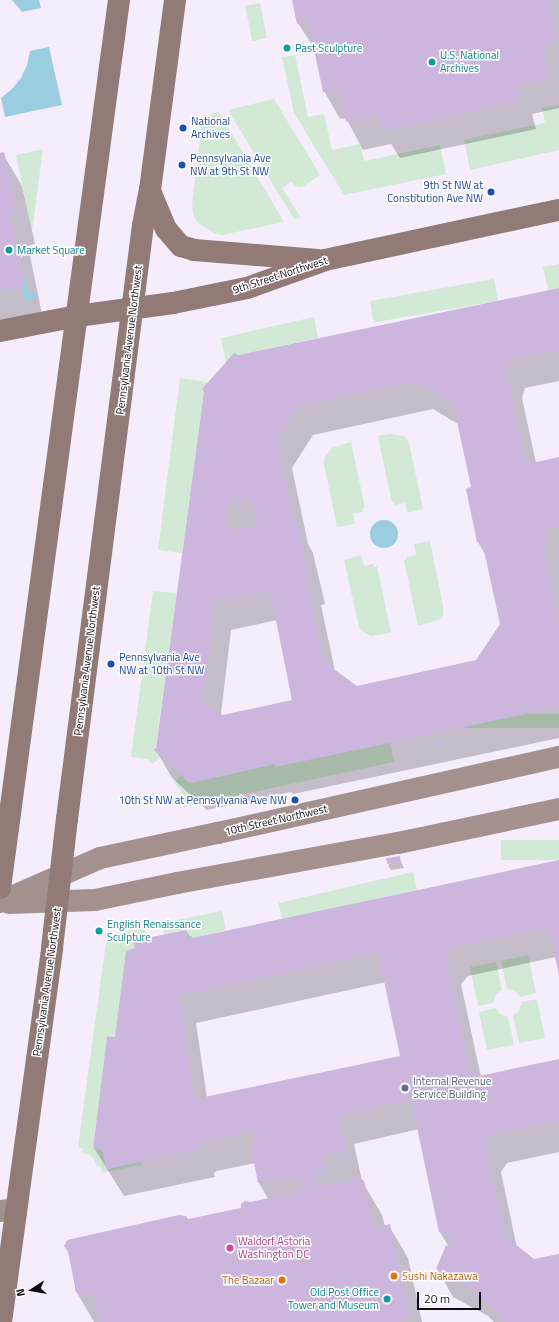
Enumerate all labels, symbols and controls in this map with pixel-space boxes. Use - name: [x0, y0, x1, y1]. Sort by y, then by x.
- place label: Past Sculpture: [295, 41, 362, 55]
- marker: Past Sculpture: [282, 43, 292, 53]
- place label: U.S. National Archives: [440, 49, 499, 75]
- marker: U.S. National Archives: [427, 57, 437, 67]
- place label: National Archives: [191, 115, 230, 141]
- marker: National Archives: [178, 123, 188, 133]
- place label: Pennsylvania Ave NW at 9th St NW: [190, 152, 271, 178]
- marker: Pennsylvania Ave NW at 9th St NW: [177, 160, 187, 170]
- place label: 9th St NW at Constitution Ave NW: [387, 179, 483, 205]
- marker: 9th St NW at Constitution Ave NW: [486, 187, 496, 197]
- place label: Market Square: [17, 243, 85, 257]
- marker: Market Square: [4, 245, 14, 255]
- street label: 9th Street Northwest: [231, 253, 329, 297]
- street label: Pennsylvania Avenue Northwest: [113, 265, 145, 415]
- street label: Pennsylvania Avenue Northwest: [71, 586, 103, 736]
- place label: Pennsylvania Ave NW at 10th St NW: [119, 651, 204, 677]
- marker: Pennsylvania Ave NW at 10th St NW: [106, 659, 116, 669]
- place label: 10th St NW at Pennsylvania Ave NW: [119, 793, 287, 807]
- marker: 10th St NW at Pennsylvania Ave NW: [290, 795, 300, 805]
- street label: 10th Street Northwest: [223, 802, 329, 838]
- street label: Pennsylvania Avenue Northwest: [30, 907, 64, 1057]
- place label: English Renaissance Sculpture: [107, 918, 201, 944]
- marker: English Renaissance Sculpture: [94, 926, 104, 936]
- place label: Internal Revenue Service Building: [413, 1075, 491, 1101]
- marker: Internal Revenue Service Building: [400, 1083, 410, 1093]
- place label: Waldorf Astoria Washington DC: [238, 1235, 310, 1261]
- marker: Waldorf Astoria Washington DC: [225, 1243, 235, 1253]
- place label: Sushi Nakazawa: [402, 1269, 478, 1283]
- north arrow: [12, 1270, 52, 1310]
- marker: Sushi Nakazawa: [389, 1271, 399, 1281]
- place label: The Bazaar: [222, 1273, 274, 1287]
- marker: The Bazaar: [277, 1275, 287, 1285]
- scale bar: [419, 1284, 483, 1310]
- place label: Old Post Office Tower and Museum: [288, 1286, 379, 1312]
- text: N: [12, 1287, 29, 1298]
- text: 20 m: [424, 1289, 450, 1308]
- marker: Old Post Office Tower and Museum: [382, 1294, 392, 1304]

